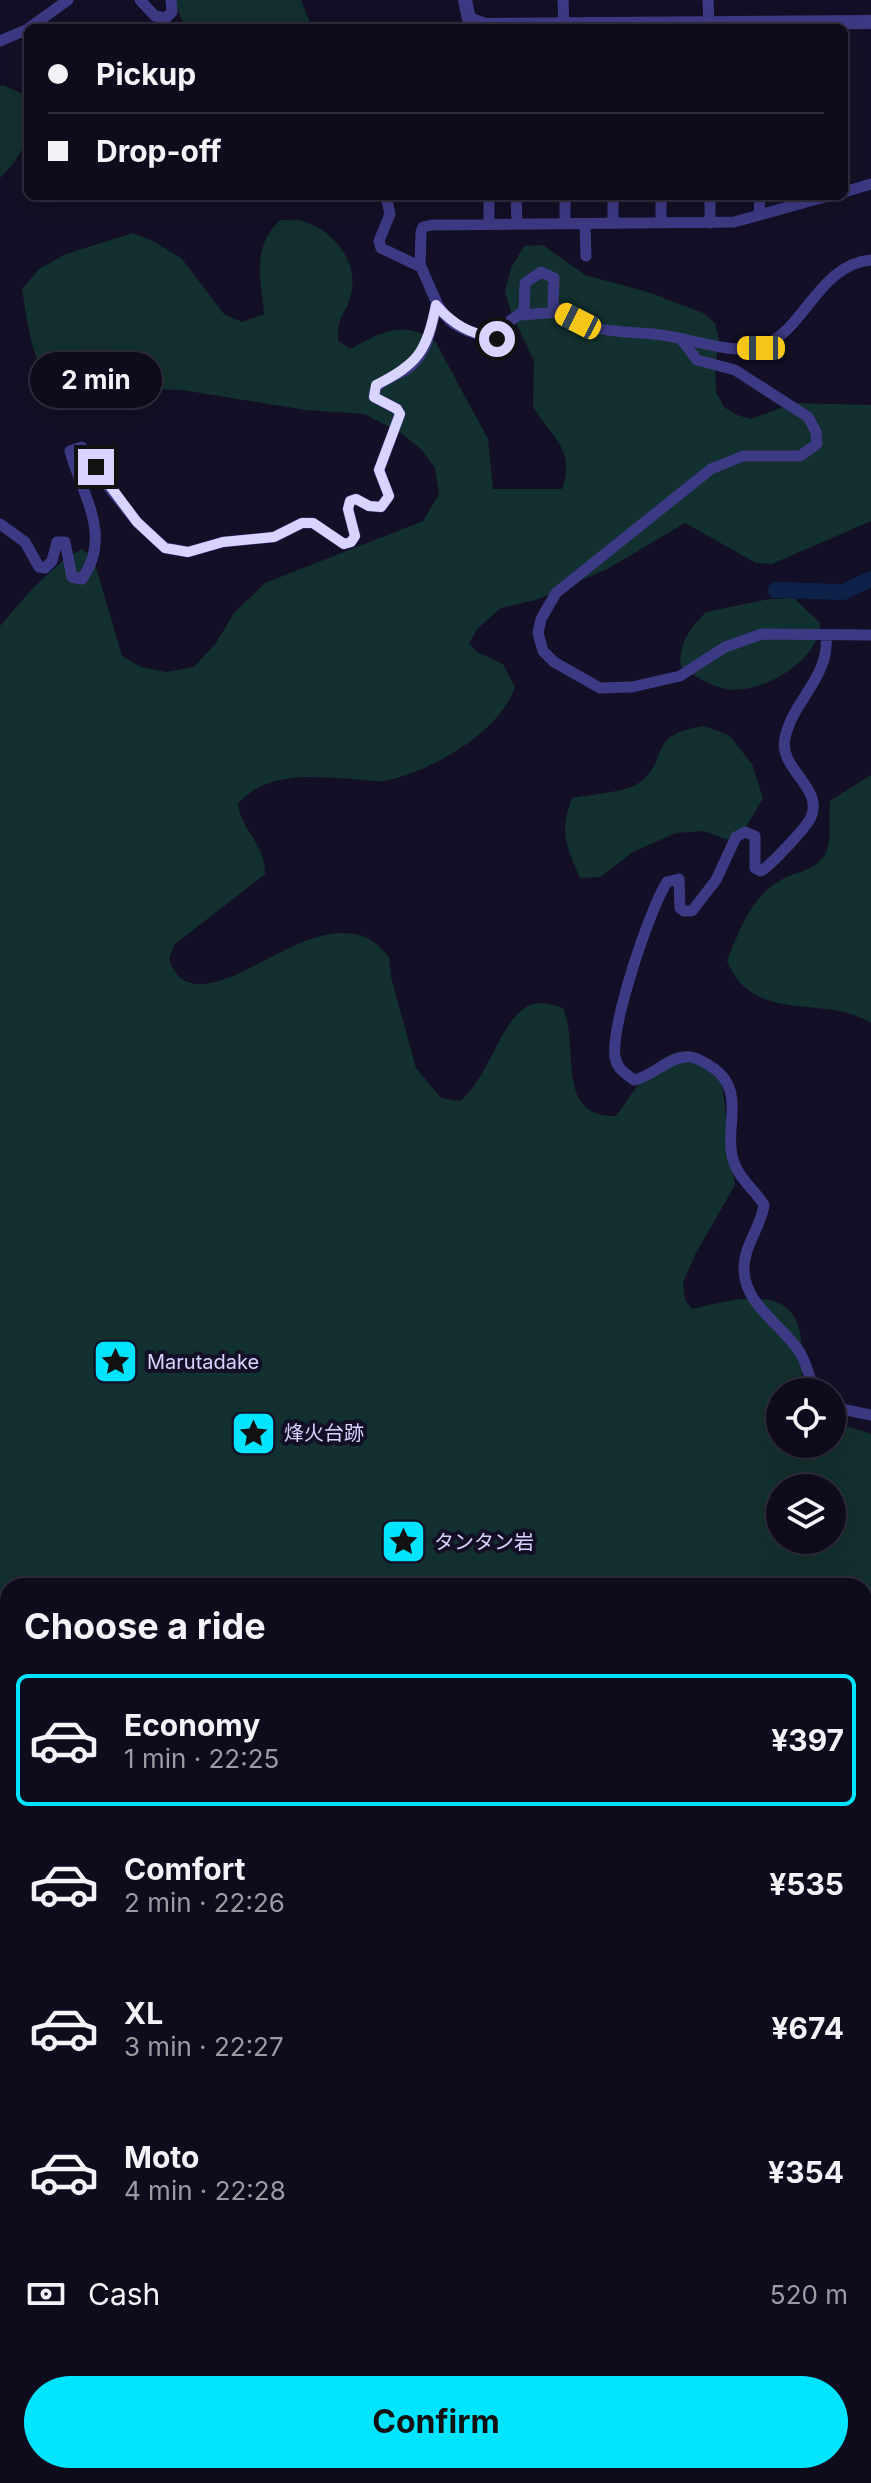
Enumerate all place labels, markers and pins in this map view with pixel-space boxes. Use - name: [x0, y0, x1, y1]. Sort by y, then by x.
- place icon: Marutadake: [92, 1338, 140, 1386]
- place label: Marutadake: [147, 1350, 259, 1374]
- place icon: 烽火台跡: [229, 1409, 277, 1457]
- place label: 烽火台跡: [284, 1421, 364, 1445]
- place icon: タンタン岩: [379, 1518, 427, 1566]
- place label: タンタン岩: [434, 1530, 534, 1554]

